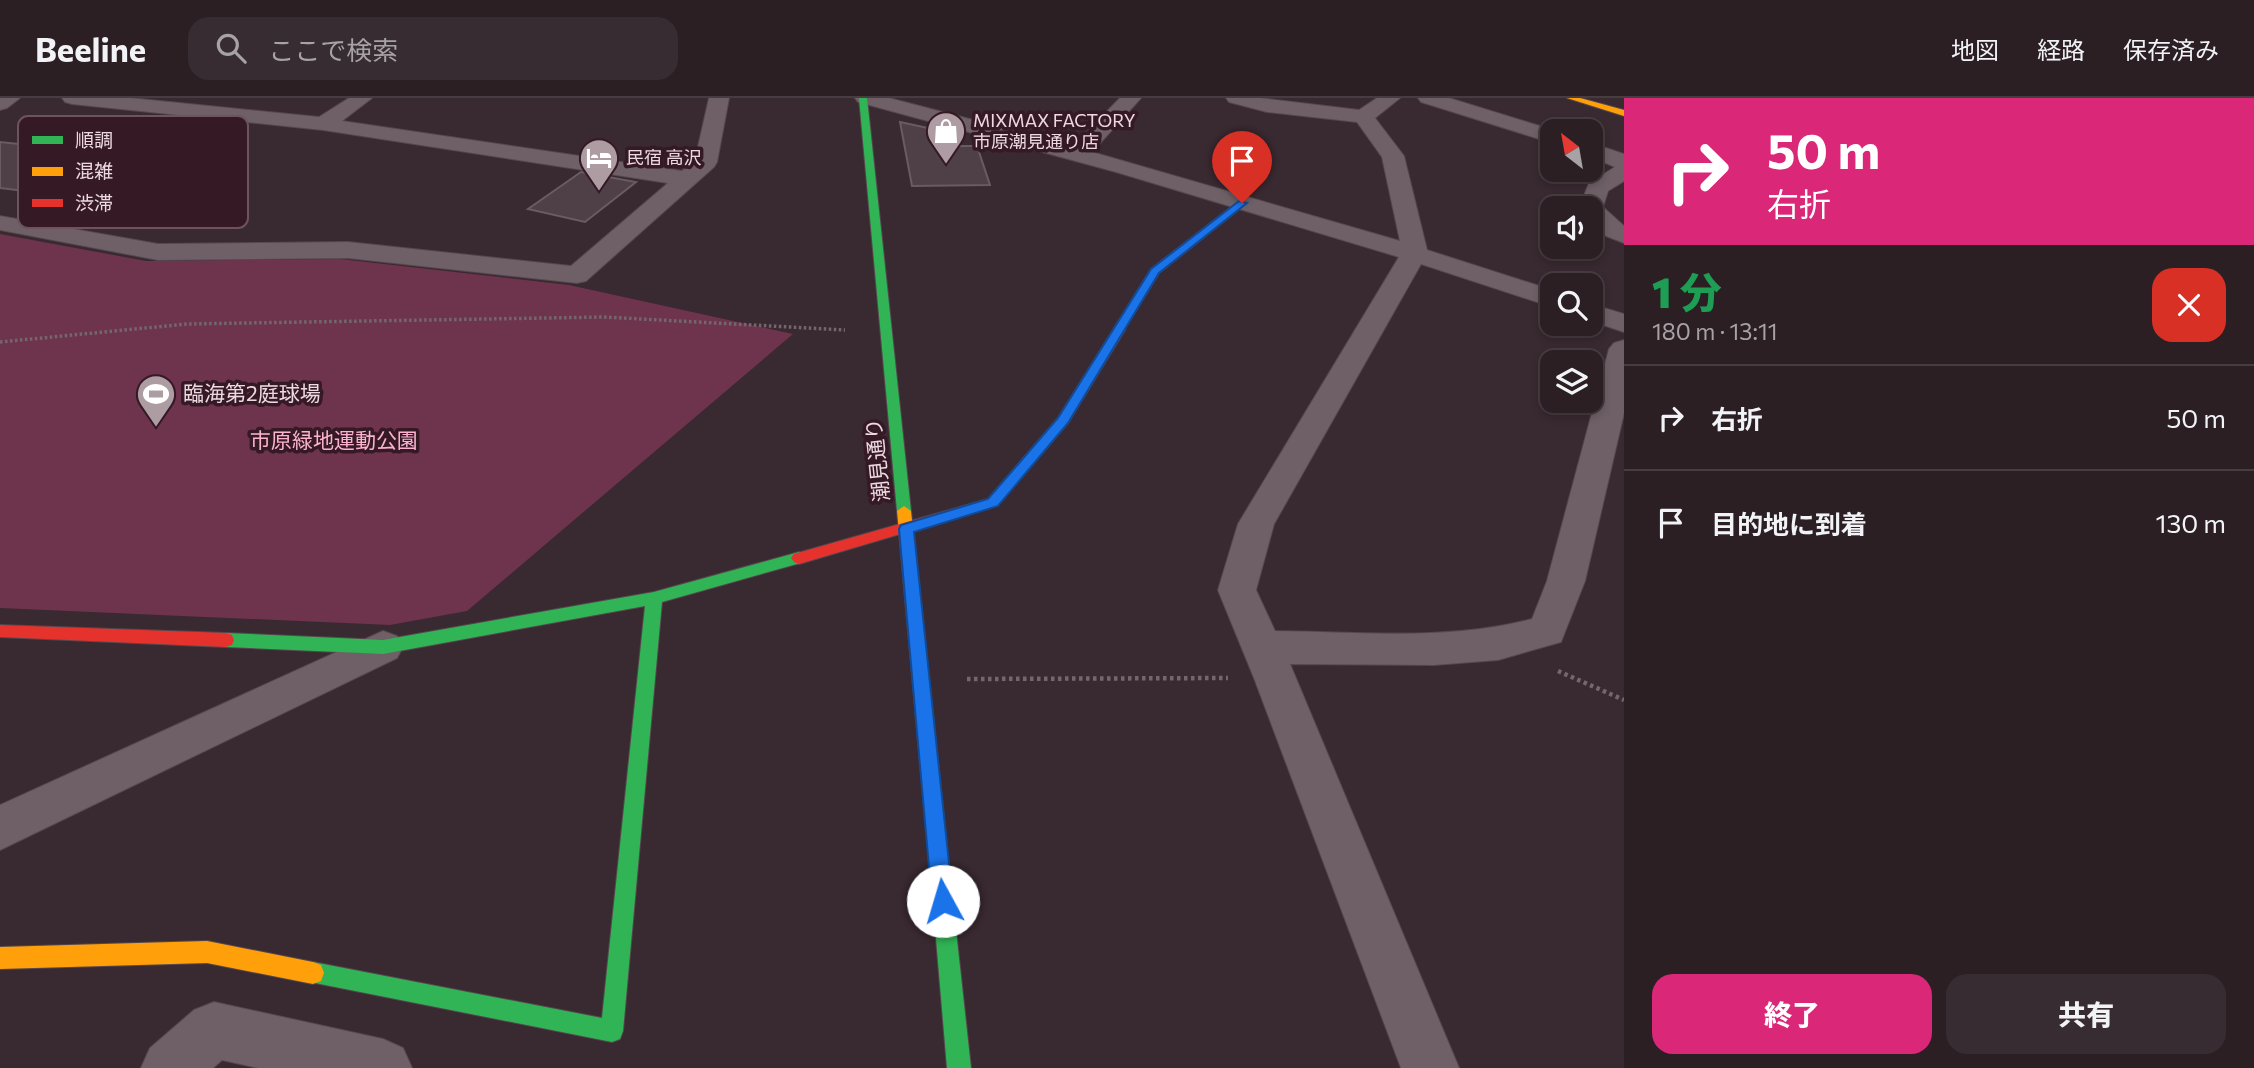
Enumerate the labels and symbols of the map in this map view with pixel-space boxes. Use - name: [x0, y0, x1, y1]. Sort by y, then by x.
- place label: MIXMAX FACTORY 市原潮見通り店: [973, 109, 1136, 152]
- shop icon: MIXMAX FACTORY 市原潮見通り店: [925, 110, 967, 165]
- legend: [18, 116, 248, 228]
- north arrow: [1540, 119, 1603, 182]
- text: 順調: [75, 128, 113, 151]
- pin: [1212, 131, 1272, 203]
- hotel icon: 民宿 高沢: [578, 137, 620, 192]
- place label: 民宿 高沢: [626, 146, 701, 168]
- text: 混雑: [75, 159, 113, 182]
- text: 渋滞: [75, 191, 113, 214]
- sports icon: 臨海第2庭球場: [135, 373, 177, 428]
- place label: 臨海第2庭球場: [183, 380, 321, 405]
- street label: 潮見通り: [860, 417, 893, 503]
- park label: 市原緑地運動公園: [250, 427, 418, 452]
- position arrow: [906, 864, 980, 938]

